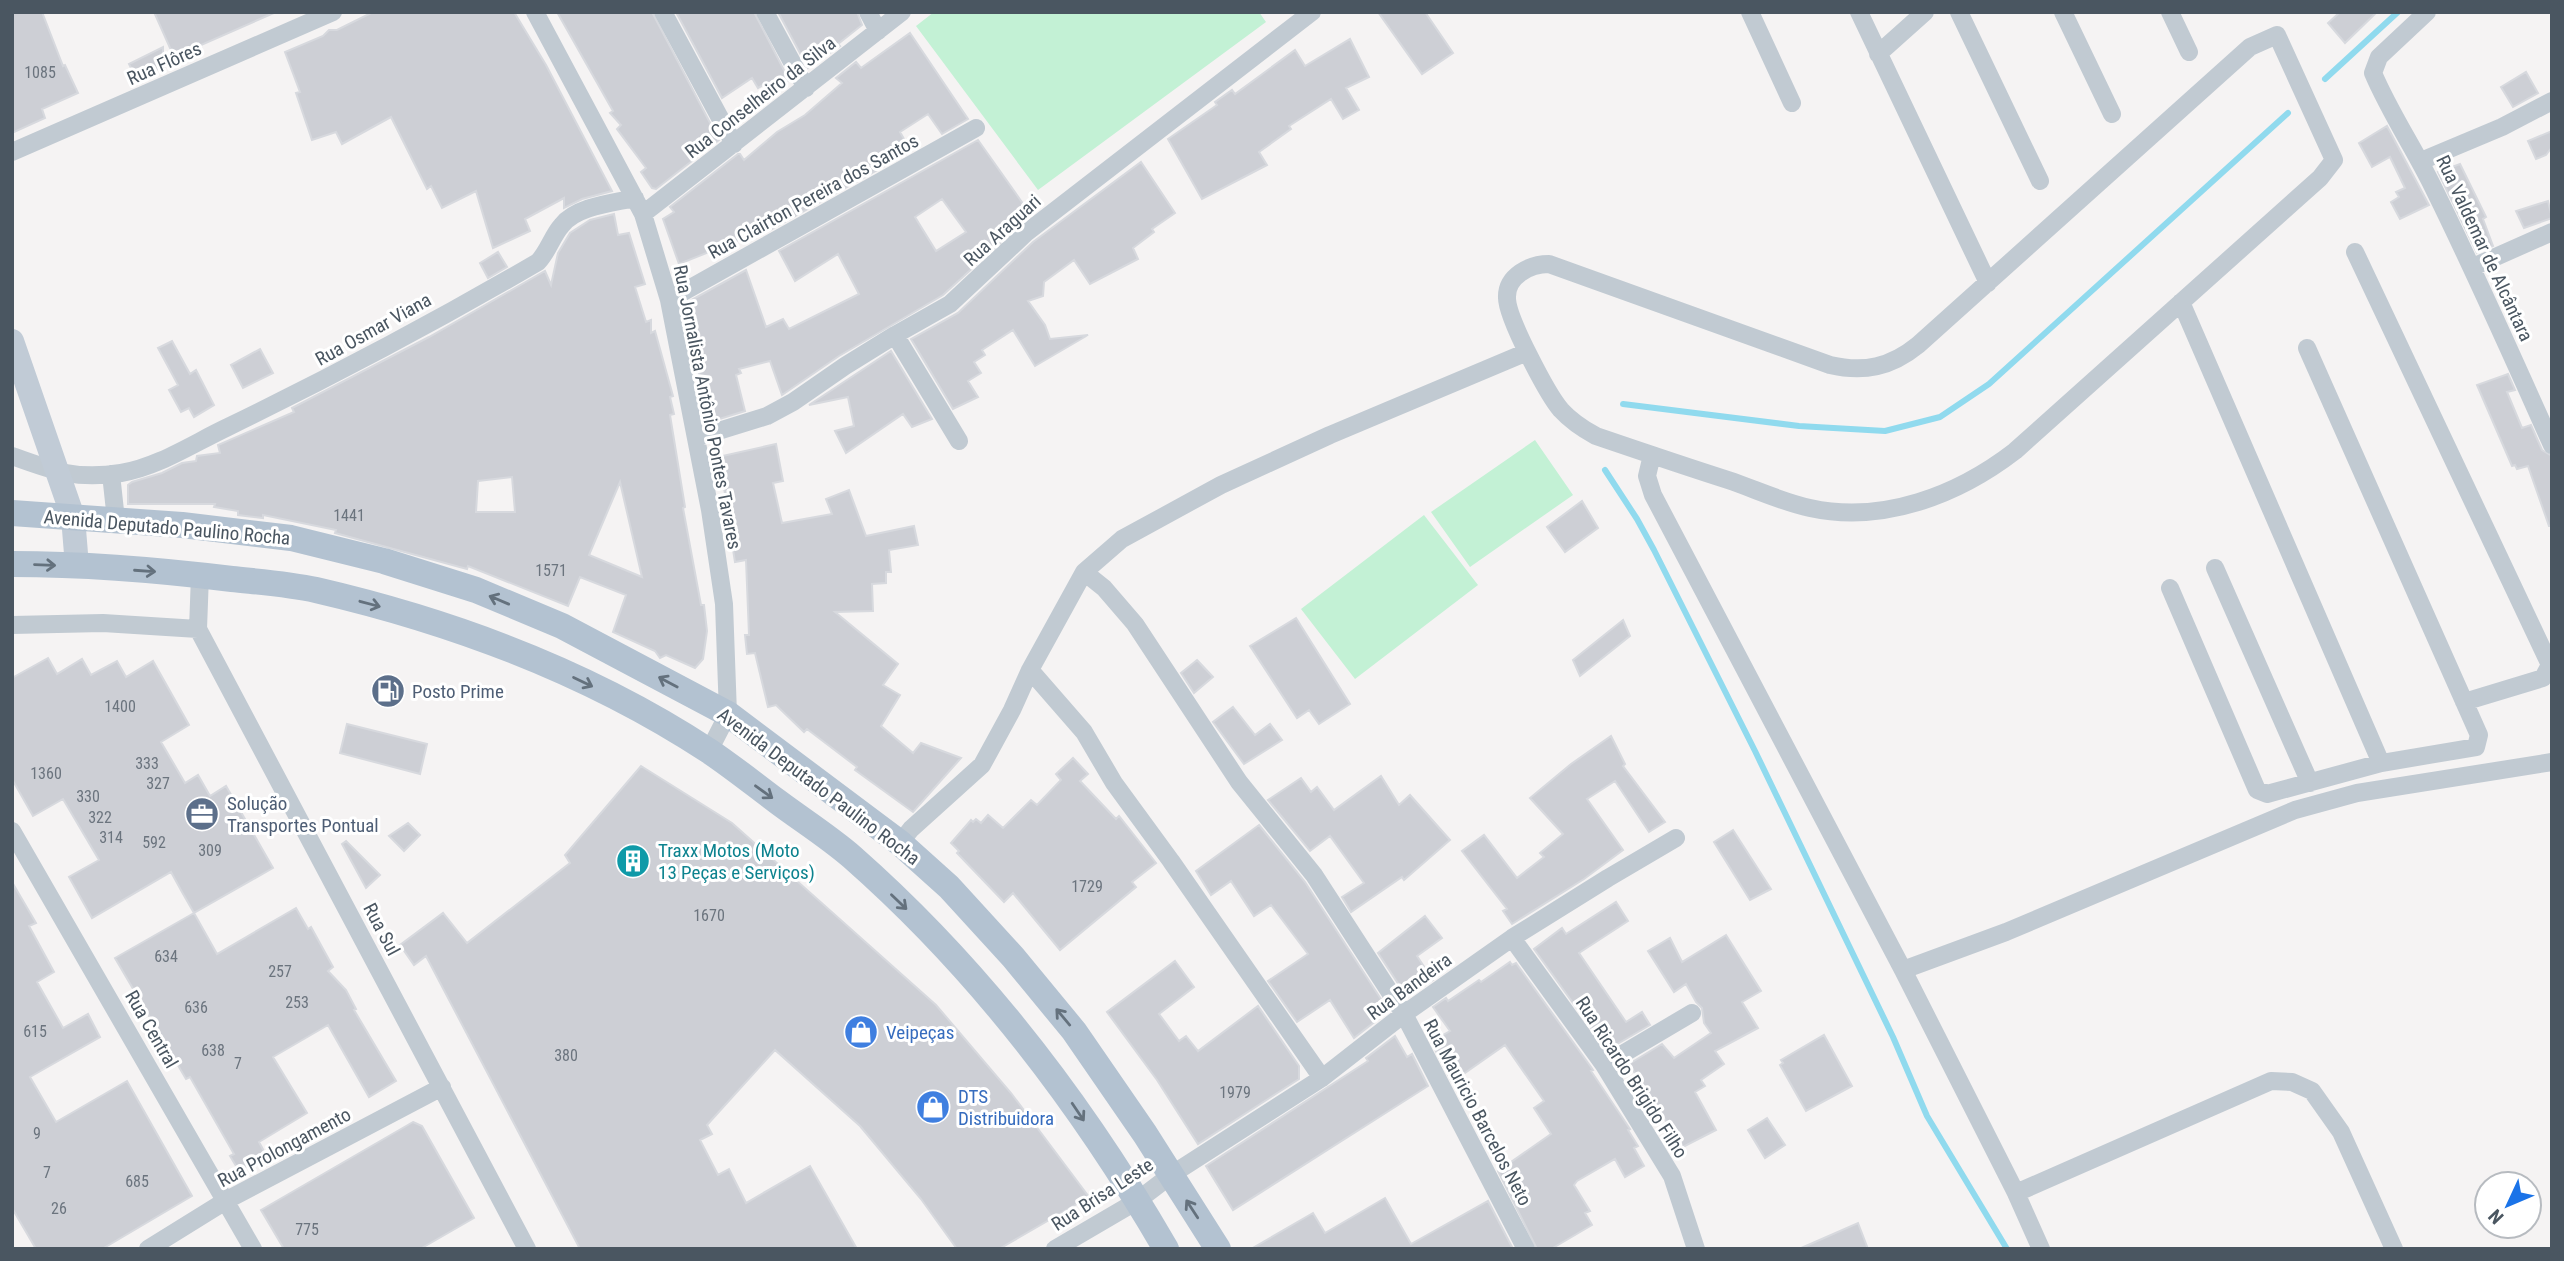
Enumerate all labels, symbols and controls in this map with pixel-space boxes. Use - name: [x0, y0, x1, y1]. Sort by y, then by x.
- street label: Rua Conselheiro da Silva: [680, 31, 840, 163]
- street label: Rua Flôres: [123, 37, 205, 90]
- house number: 1085: [24, 63, 56, 82]
- street label: Rua Clairton Pereira dos Santos: [704, 129, 922, 264]
- street label: Rua Valdemar de Alcântara: [2431, 152, 2538, 345]
- street label: Rua Araguari: [959, 190, 1046, 271]
- street label: Rua Jornalista Antônio Pontes Tavares: [669, 263, 746, 551]
- street label: Rua Osmar Viana: [311, 288, 435, 371]
- street label: Avenida Deputado Paulino Rocha: [43, 505, 291, 550]
- house number: 1441: [333, 506, 365, 525]
- one-way arrow: [33, 558, 56, 571]
- house number: 1571: [535, 561, 567, 580]
- one-way arrow: [134, 565, 156, 578]
- one-way arrow: [489, 592, 511, 605]
- one-way arrow: [359, 599, 381, 612]
- fuel station icon: Posto Prime: [369, 672, 407, 710]
- one-way arrow: [658, 675, 679, 688]
- one-way arrow: [572, 676, 593, 689]
- place label: Posto Prime: [412, 680, 504, 703]
- house number: 1400: [104, 697, 136, 716]
- street label: Avenida Deputado Paulino Rocha: [713, 703, 924, 870]
- house number: 333: [135, 754, 159, 773]
- house number: 1360: [30, 764, 62, 783]
- house number: 327: [146, 774, 170, 793]
- one-way arrow: [754, 784, 773, 799]
- house number: 330: [76, 787, 100, 806]
- place label: Solução Transportes Pontual: [227, 792, 379, 837]
- office icon: Solução Transportes Pontual: [183, 795, 221, 833]
- house number: 322: [88, 808, 112, 827]
- house number: 314: [99, 828, 123, 847]
- house number: 592: [142, 833, 166, 852]
- place label: Traxx Motos (Moto 13 Peças e Serviços): [658, 839, 815, 884]
- house number: 309: [198, 841, 222, 860]
- building icon: Traxx Motos (Moto 13 Peças e Serviços): [614, 842, 652, 880]
- house number: 1729: [1071, 877, 1103, 896]
- one-way arrow: [890, 893, 907, 910]
- street label: Rua Sul: [358, 899, 405, 959]
- house number: 1670: [693, 906, 725, 925]
- house number: 634: [154, 947, 178, 966]
- street label: Rua Bandeira: [1363, 948, 1456, 1025]
- house number: 257: [268, 962, 292, 981]
- street label: Rua Central: [120, 986, 183, 1072]
- street label: Rua Ricardo Brigido Filho: [1571, 992, 1692, 1162]
- house number: 253: [285, 993, 309, 1012]
- house number: 636: [184, 998, 208, 1017]
- one-way arrow: [1055, 1009, 1071, 1027]
- shop icon: Veipeças: [842, 1013, 880, 1051]
- street label: Rua Mauricio Barcelos Neto: [1419, 1015, 1537, 1209]
- place label: Veipeças: [886, 1021, 954, 1044]
- house number: 615: [23, 1022, 47, 1041]
- house number: 638: [201, 1041, 225, 1060]
- house number: 380: [554, 1046, 578, 1065]
- house number: 7: [234, 1054, 242, 1073]
- house number: 1979: [1219, 1083, 1251, 1102]
- place label: DTS Distribuidora: [958, 1085, 1054, 1130]
- shop icon: DTS Distribuidora: [914, 1088, 952, 1126]
- one-way arrow: [1071, 1102, 1085, 1121]
- street label: Rua Prolongamento: [214, 1103, 355, 1192]
- house number: 9: [33, 1124, 41, 1143]
- street label: Rua Brisa Leste: [1047, 1153, 1157, 1236]
- house number: 7: [43, 1163, 51, 1182]
- north arrow: [2473, 1170, 2543, 1240]
- house number: 685: [125, 1172, 149, 1191]
- house number: 26: [51, 1199, 67, 1218]
- one-way arrow: [1185, 1199, 1199, 1219]
- text: N: [2484, 1204, 2508, 1229]
- house number: 775: [295, 1220, 319, 1239]

